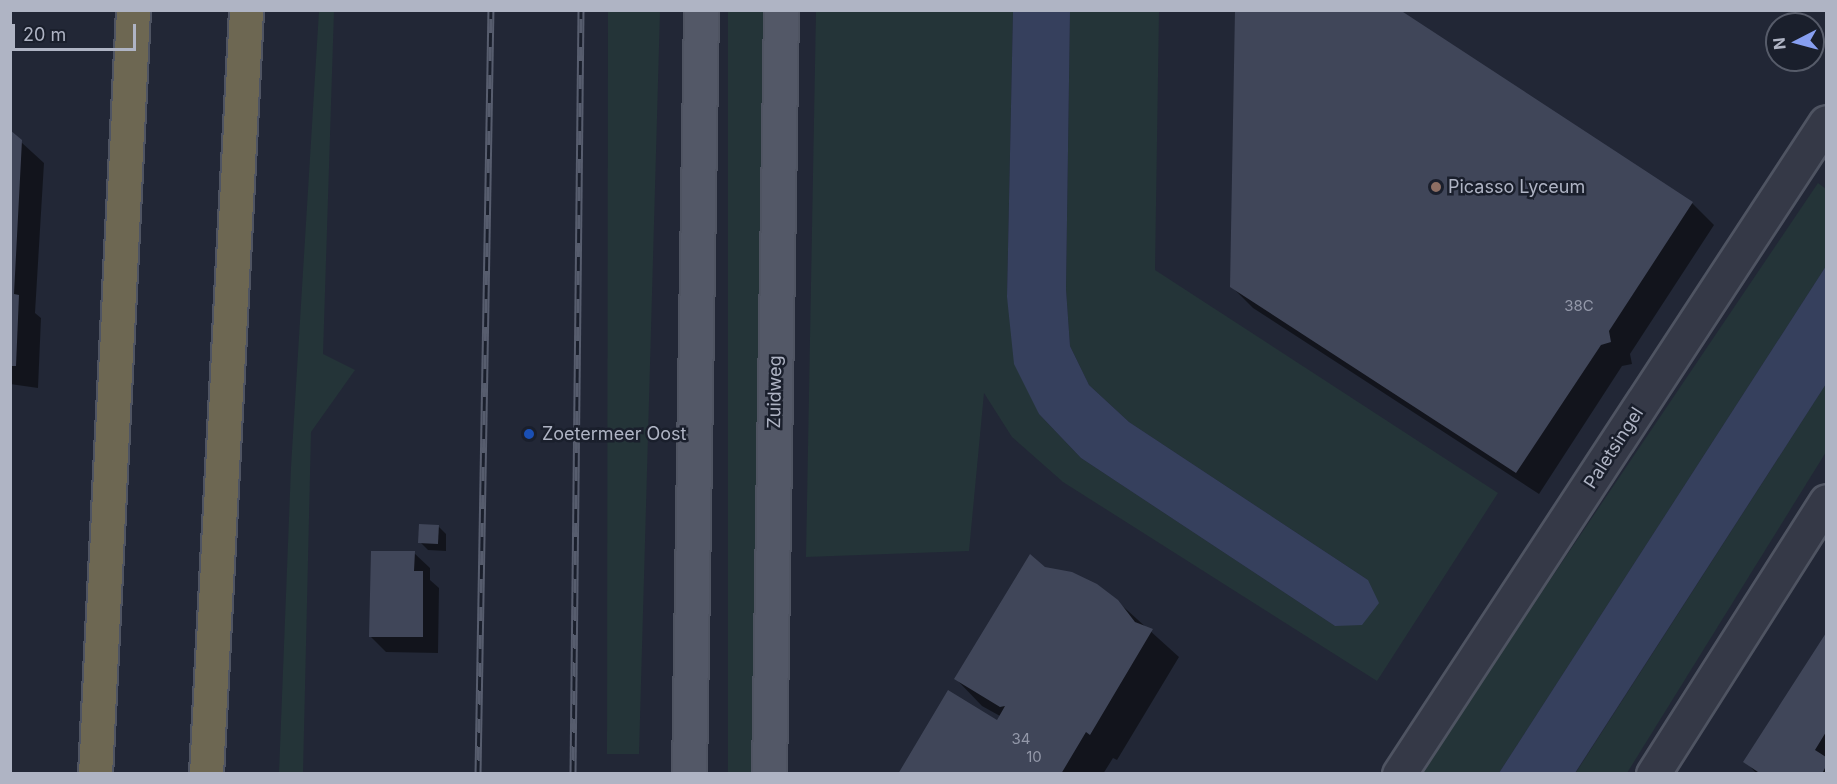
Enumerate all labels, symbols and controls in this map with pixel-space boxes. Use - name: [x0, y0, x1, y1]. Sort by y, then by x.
- scale bar: [15, 12, 140, 50]
- north arrow: [1765, 12, 1825, 72]
- text: 20 m: [23, 24, 66, 45]
- text: N: [1769, 37, 1790, 51]
- place label: Picasso Lyceum: [1448, 176, 1585, 198]
- marker: Picasso Lyceum: [1429, 180, 1443, 194]
- house number: 38C: [1564, 297, 1594, 315]
- street label: Zuidweg: [764, 355, 786, 429]
- street label: Paletsingel: [1580, 403, 1648, 493]
- place label: Zoetermeer Oost: [542, 423, 686, 445]
- marker: Zoetermeer Oost: [520, 425, 538, 443]
- house number: 34: [1012, 730, 1030, 748]
- house number: 10: [1026, 748, 1042, 766]

